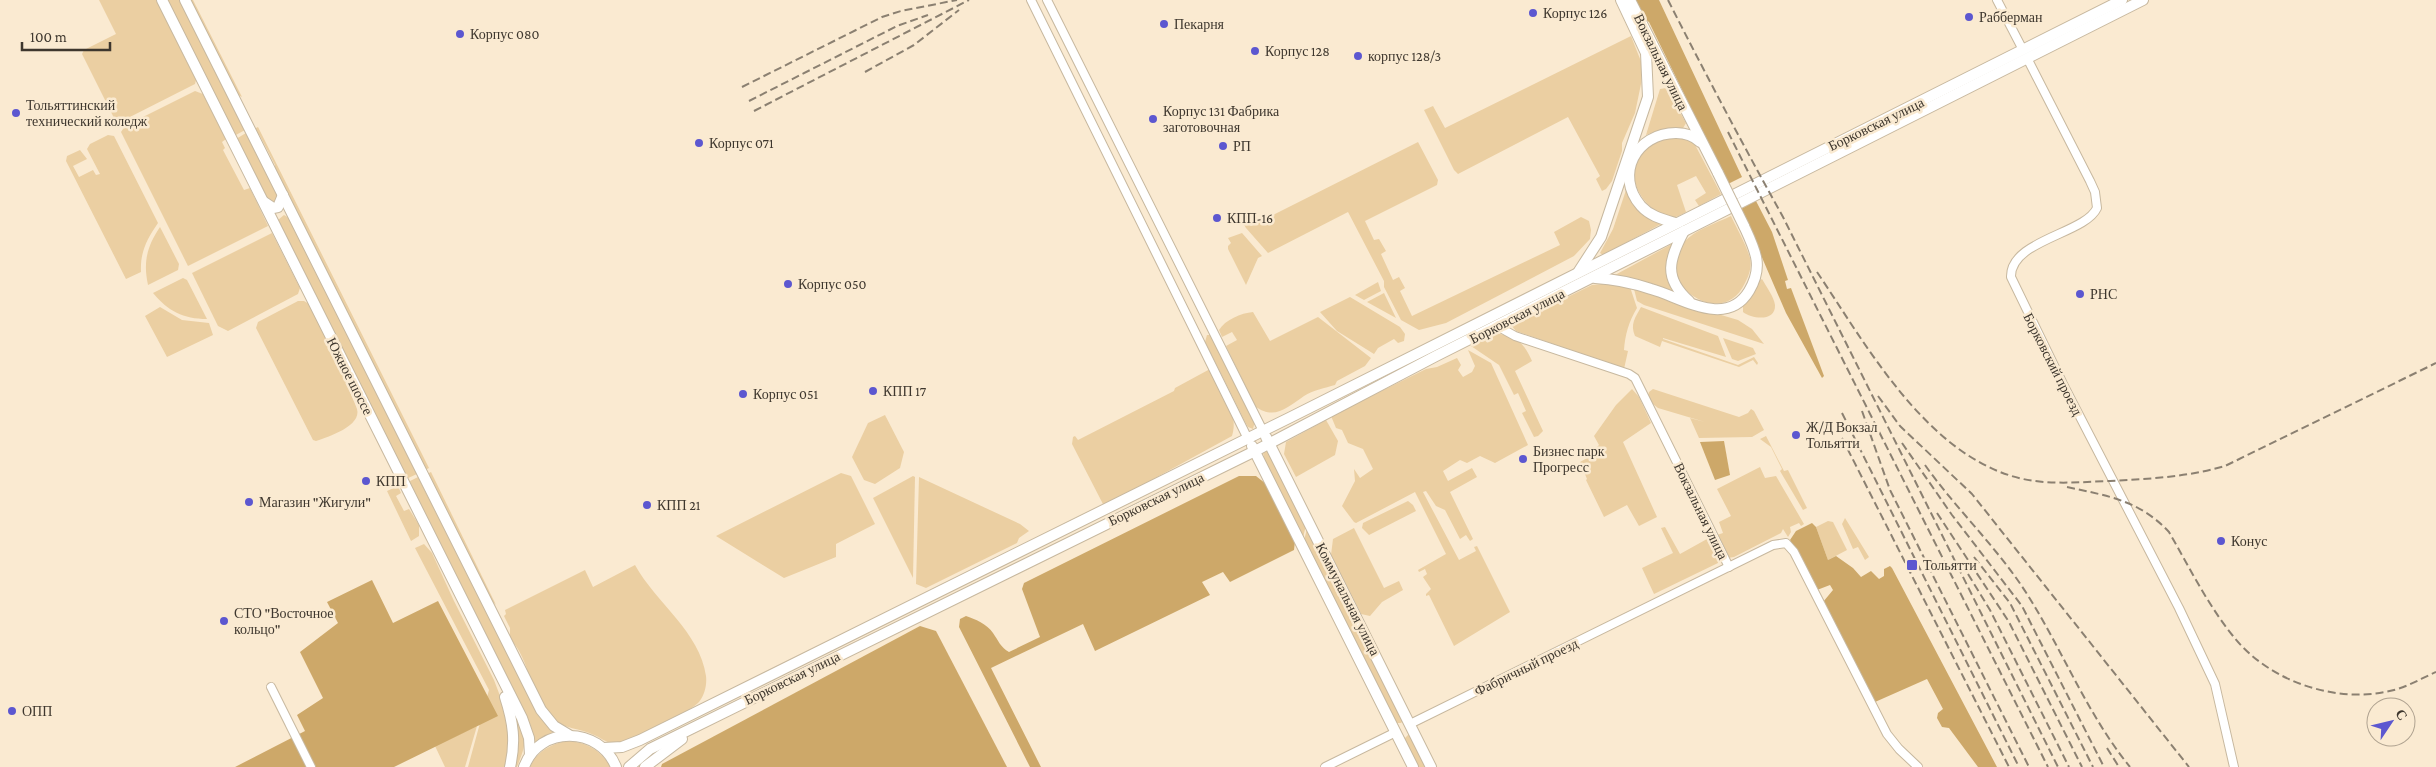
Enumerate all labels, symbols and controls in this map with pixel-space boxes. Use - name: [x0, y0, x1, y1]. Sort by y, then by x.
- place label: Корпус 126: [1543, 5, 1607, 21]
- marker: Корпус 126: [1527, 7, 1539, 19]
- place label: Рабберман: [1979, 9, 2043, 25]
- street label: Вокзальная улица: [1631, 11, 1692, 114]
- marker: Рабберман: [1963, 11, 1975, 23]
- place label: Пекарня: [1174, 16, 1225, 32]
- marker: Пекарня: [1158, 18, 1170, 30]
- scale bar: [22, 20, 110, 52]
- place label: Корпус 080: [470, 26, 539, 42]
- marker: Корпус 080: [454, 28, 466, 40]
- text: 100 m: [30, 29, 67, 45]
- place label: Корпус 128: [1265, 43, 1330, 59]
- marker: Корпус 128: [1249, 45, 1261, 57]
- place label: корпус 128/3: [1368, 48, 1441, 64]
- marker: корпус 128/3: [1352, 50, 1364, 62]
- street label: Борковская улица: [1826, 94, 1927, 154]
- place label: Тольяттинский технический коледж: [26, 97, 147, 129]
- place label: Корпус 131 Фабрика заготовочная: [1163, 103, 1280, 135]
- marker: Тольяттинский технический коледж: [10, 107, 22, 119]
- marker: Корпус 131 Фабрика заготовочная: [1147, 113, 1159, 125]
- place label: Корпус 071: [709, 135, 774, 151]
- marker: Корпус 071: [693, 137, 705, 149]
- place label: РП: [1233, 138, 1251, 154]
- marker: РП: [1217, 140, 1229, 152]
- place label: КПП-16: [1227, 210, 1273, 226]
- marker: КПП-16: [1211, 212, 1223, 224]
- place label: Корпус 050: [798, 276, 866, 292]
- marker: Корпус 050: [782, 278, 794, 290]
- street label: Борковская улица: [1467, 285, 1568, 347]
- place label: РНС: [2090, 286, 2117, 302]
- marker: РНС: [2074, 288, 2086, 300]
- street label: Борковский проезд: [2020, 310, 2086, 418]
- street label: Южное шоссе: [324, 335, 376, 417]
- place label: КПП 17: [883, 383, 927, 399]
- marker: КПП 17: [867, 385, 879, 397]
- place label: Корпус 051: [753, 386, 818, 402]
- marker: Корпус 051: [737, 388, 749, 400]
- place label: Ж/Д Вокзал Тольятти: [1806, 419, 1878, 451]
- marker: Ж/Д Вокзал Тольятти: [1790, 429, 1802, 441]
- place label: Бизнес парк Прогресс: [1533, 443, 1605, 475]
- marker: Бизнес парк Прогресс: [1517, 453, 1529, 465]
- street label: Вокзальная улица: [1671, 460, 1732, 563]
- street label: Борковская улица: [1106, 469, 1207, 529]
- place label: КПП: [376, 473, 406, 489]
- marker: КПП: [360, 475, 372, 487]
- place label: Магазин "Жигули": [259, 494, 371, 510]
- marker: Магазин "Жигули": [243, 496, 255, 508]
- place label: КПП 21: [657, 497, 701, 513]
- marker: КПП 21: [641, 499, 653, 511]
- place label: Конус: [2231, 533, 2267, 549]
- marker: Конус: [2215, 535, 2227, 547]
- street label: Коммунальная улица: [1313, 540, 1384, 659]
- place label: Тольятти: [1923, 557, 1977, 573]
- marker: Тольятти: [1905, 558, 1919, 572]
- place label: СТО "Восточное кольцо": [234, 605, 334, 637]
- marker: СТО "Восточное кольцо": [218, 615, 230, 627]
- street label: Фабричный проезд: [1472, 635, 1580, 699]
- street label: Борковская улица: [742, 648, 843, 708]
- north arrow: [2366, 697, 2416, 747]
- place label: ОПП: [22, 703, 52, 719]
- marker: ОПП: [6, 705, 18, 717]
- text: С: [2392, 706, 2411, 723]

